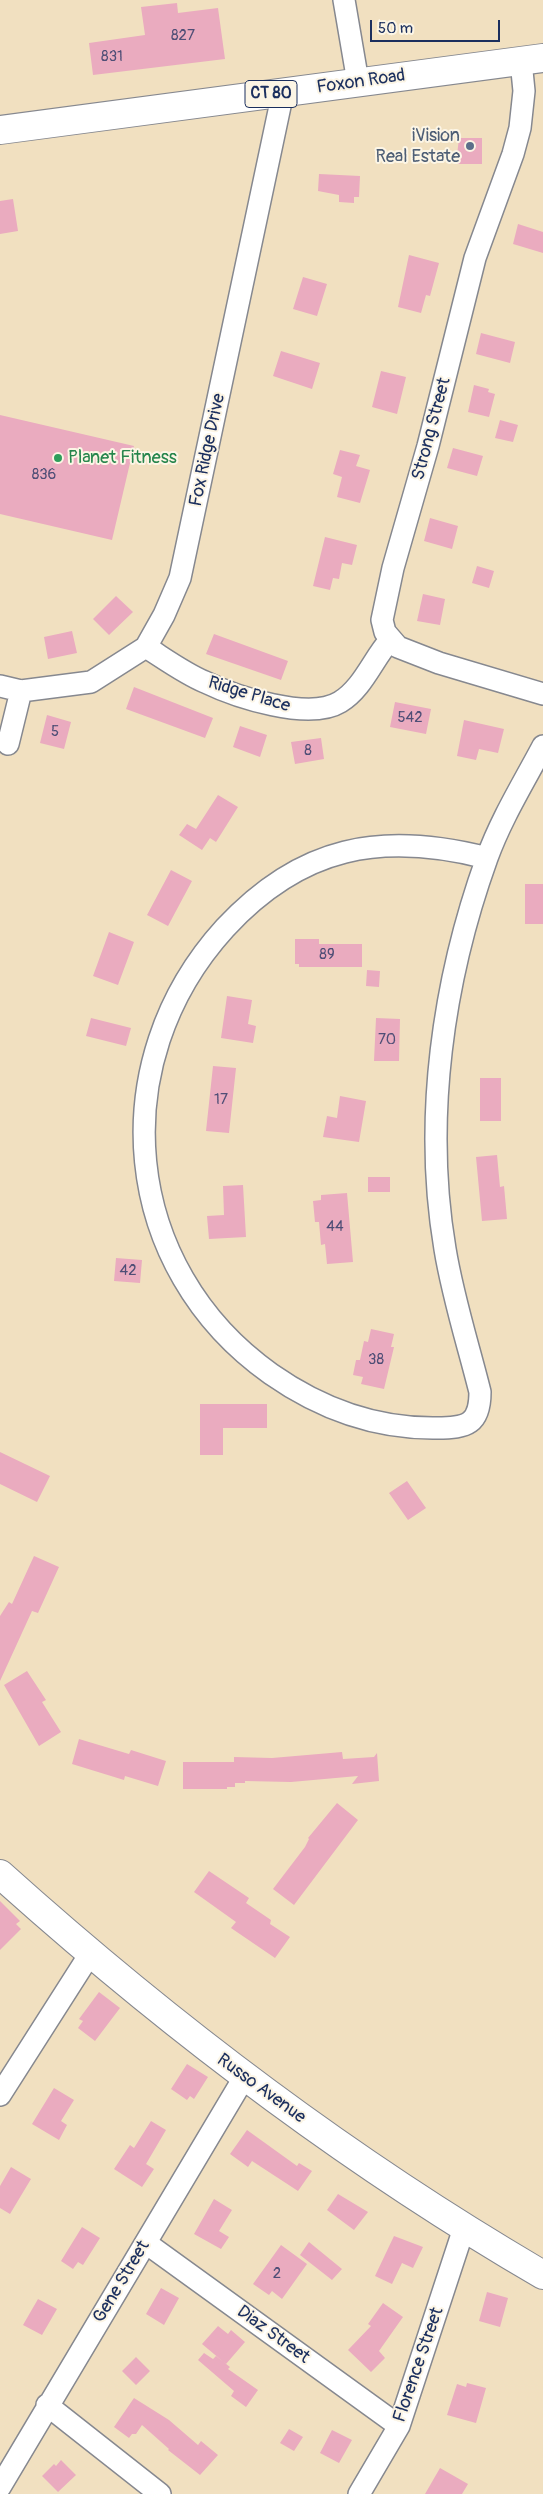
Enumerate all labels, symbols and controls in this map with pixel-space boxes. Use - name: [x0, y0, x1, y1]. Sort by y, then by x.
- scale bar: [373, 10, 503, 42]
- text: 50 m: [378, 19, 413, 38]
- house number: 827: [171, 27, 195, 45]
- house number: 831: [101, 48, 123, 66]
- street label: Foxon Road: [315, 65, 407, 99]
- road number: CT 80: [245, 80, 297, 108]
- place label: iVision Real Estate: [376, 125, 460, 168]
- marker: iVision Real Estate: [464, 140, 476, 152]
- street label: Strong Street: [408, 375, 456, 483]
- street label: Fox Ridge Drive: [185, 392, 231, 508]
- place label: Planet Fitness: [68, 447, 177, 469]
- marker: Planet Fitness: [52, 452, 64, 464]
- house number: 836: [32, 466, 56, 484]
- street label: Ridge Place: [205, 672, 293, 718]
- house number: 542: [397, 709, 423, 727]
- house number: 5: [51, 723, 59, 741]
- house number: 8: [304, 742, 312, 760]
- house number: 89: [319, 946, 335, 964]
- house number: 70: [378, 1031, 396, 1049]
- house number: 17: [214, 1091, 228, 1109]
- house number: 44: [326, 1218, 344, 1236]
- house number: 42: [119, 1262, 137, 1280]
- house number: 38: [368, 1351, 384, 1369]
- street label: Russo Avenue: [212, 2050, 310, 2128]
- street label: Gene Street: [89, 2237, 155, 2327]
- house number: 2: [273, 2265, 281, 2283]
- street label: Diaz Street: [232, 2301, 314, 2369]
- street label: Florence Street: [389, 2305, 449, 2425]

